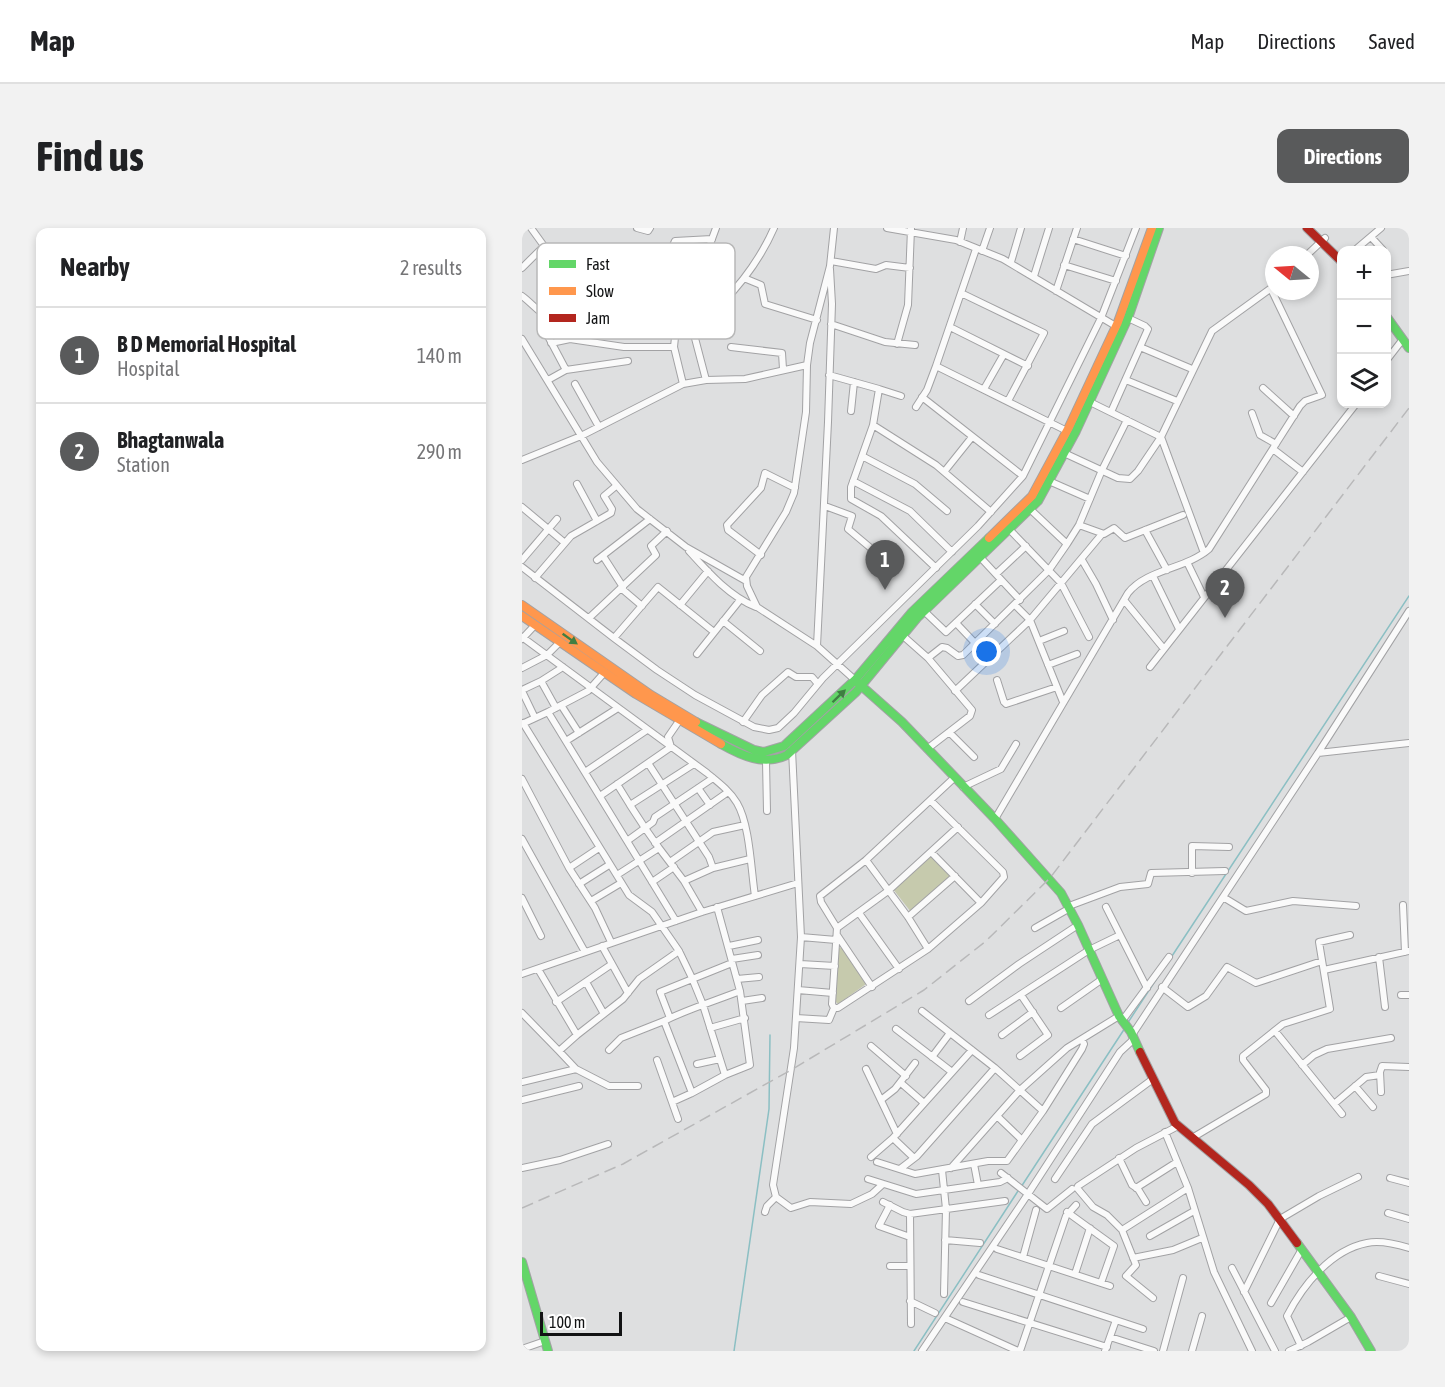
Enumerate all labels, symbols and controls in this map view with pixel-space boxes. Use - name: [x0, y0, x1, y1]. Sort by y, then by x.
- text: Map: [30, 25, 75, 57]
- text: Map: [1190, 29, 1224, 53]
- text: Directions: [1257, 29, 1336, 53]
- text: Saved: [1369, 29, 1415, 53]
- button: Directions: [1277, 129, 1409, 183]
- text: Find us: [36, 132, 144, 180]
- legend: [537, 243, 735, 339]
- north arrow: [1265, 246, 1319, 300]
- map controls: [1337, 246, 1391, 408]
- button: +: [1337, 246, 1391, 300]
- text: Nearby: [60, 252, 130, 282]
- text: Fast: [586, 255, 610, 273]
- text: 2 results: [400, 256, 462, 279]
- text: Slow: [586, 282, 614, 300]
- button: −: [1337, 300, 1391, 354]
- text: Jam: [586, 309, 610, 327]
- text: B D Memorial Hospital: [117, 331, 296, 357]
- text: 1: [75, 344, 84, 367]
- text: 140 m: [417, 344, 462, 367]
- button: layers: [1337, 354, 1391, 408]
- text: Hospital: [117, 357, 180, 380]
- text: Bhagtanwala: [117, 427, 224, 453]
- text: 2: [75, 440, 84, 463]
- text: 290 m: [417, 440, 462, 463]
- text: Station: [117, 453, 170, 476]
- pin: 1: [866, 540, 904, 590]
- pin: 2: [1206, 568, 1244, 618]
- one-way arrow: [561, 633, 577, 645]
- your location: [972, 637, 1001, 666]
- one-way arrow: [831, 689, 846, 703]
- scale bar: [540, 1309, 622, 1336]
- text: 100 m: [549, 1313, 585, 1331]

